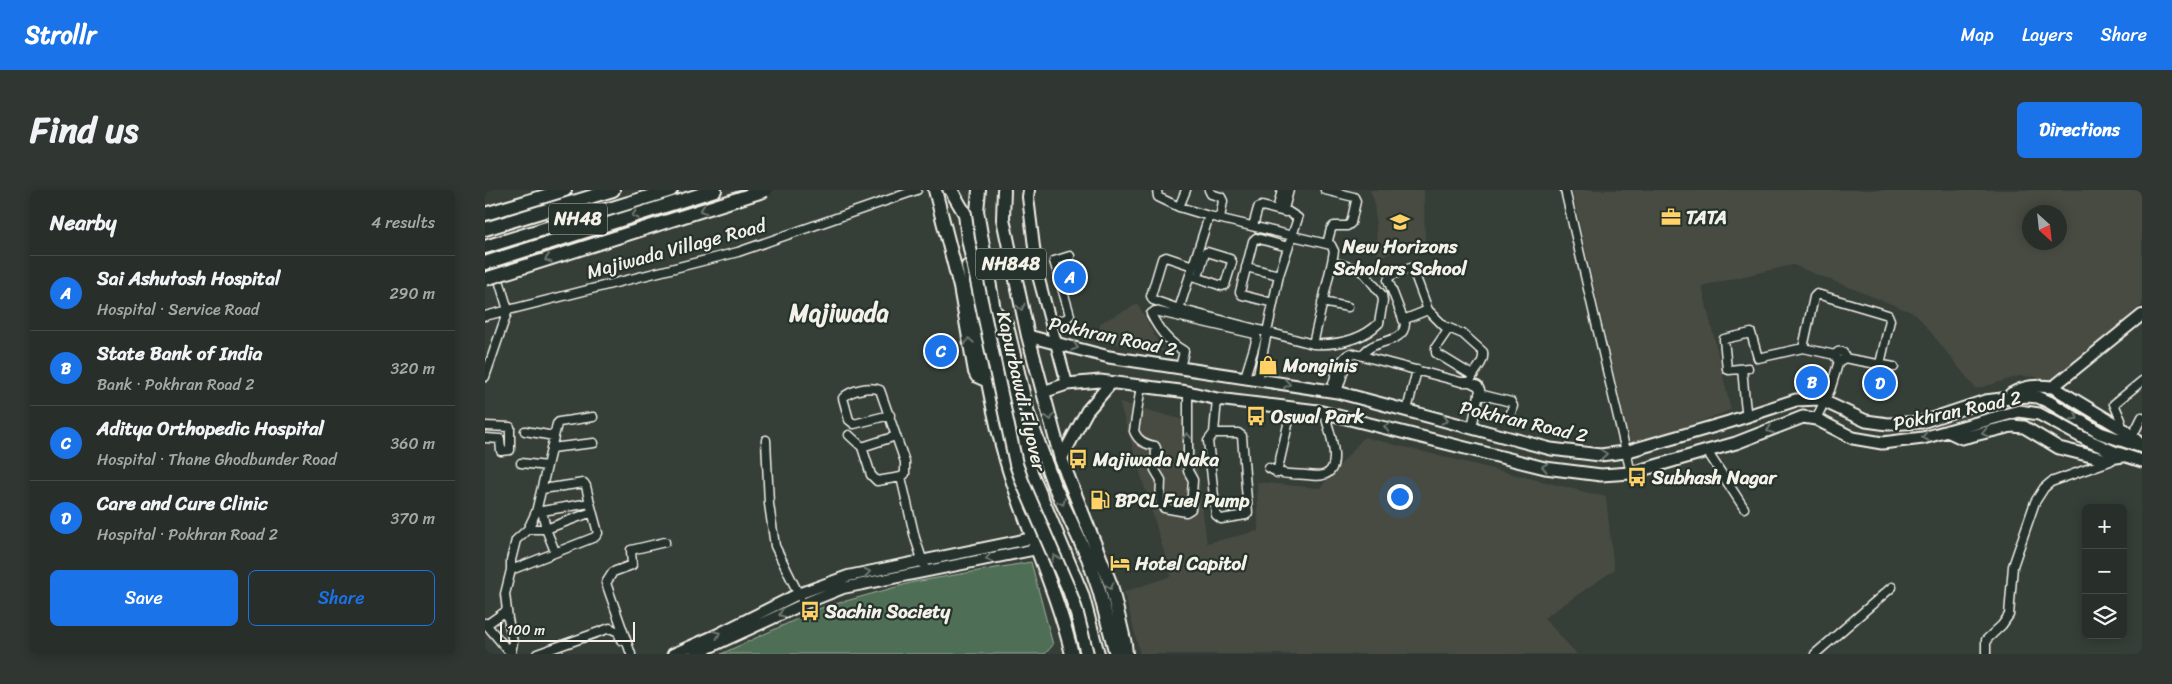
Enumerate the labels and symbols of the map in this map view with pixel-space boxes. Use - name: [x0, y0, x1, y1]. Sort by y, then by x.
- place label: TATA: [1686, 201, 1727, 234]
- road number: NH48: [549, 203, 607, 234]
- one-way arrow: [699, 204, 707, 214]
- north arrow: [2022, 205, 2067, 250]
- office icon: TATA: [1660, 206, 1682, 228]
- street label: Majiwada Village Road: [583, 208, 771, 288]
- one-way arrow: [632, 210, 640, 220]
- school or university icon: New Horizons Scholars School: [1389, 211, 1411, 233]
- place label: New Horizons Scholars School: [1332, 230, 1468, 285]
- road number: NH848: [976, 249, 1046, 280]
- one-way arrow: [544, 254, 552, 264]
- pin: A: [1054, 258, 1086, 296]
- district label: Majiwada: [788, 292, 889, 334]
- one-way arrow: [1015, 302, 1026, 311]
- street label: Pokhran Road 2: [1046, 307, 1180, 366]
- street label: Kapurbawdi Flyover: [987, 308, 1056, 475]
- pin: C: [925, 332, 957, 370]
- one-way arrow: [964, 337, 975, 345]
- one-way arrow: [1071, 342, 1079, 352]
- place label: Monginis: [1282, 349, 1359, 382]
- shop icon: Monginis: [1257, 354, 1279, 376]
- pin: B: [1796, 363, 1828, 401]
- pin: D: [1864, 364, 1896, 402]
- one-way arrow: [1283, 379, 1291, 389]
- street label: Pokhran Road 2: [1890, 381, 2024, 440]
- street label: Pokhran Road 2: [1457, 391, 1591, 452]
- place label: Oswal Park: [1271, 400, 1365, 433]
- bus stop icon: Oswal Park: [1245, 405, 1267, 427]
- one-way arrow: [2069, 411, 2078, 421]
- one-way arrow: [1044, 413, 1055, 422]
- one-way arrow: [1441, 414, 1450, 425]
- one-way arrow: [1384, 423, 1392, 433]
- one-way arrow: [1766, 424, 1775, 434]
- one-way arrow: [1981, 427, 1990, 438]
- one-way arrow: [1920, 431, 1929, 442]
- one-way arrow: [1182, 432, 1192, 440]
- place label: Majiwada Naka: [1092, 443, 1219, 476]
- bus stop icon: Majiwada Naka: [1067, 448, 1089, 470]
- one-way arrow: [1600, 449, 1608, 460]
- place label: Subhash Nagar: [1651, 461, 1778, 494]
- one-way arrow: [1540, 463, 1549, 473]
- bus stop icon: Subhash Nagar: [1626, 466, 1648, 488]
- place label: BPCL Fuel Pump: [1115, 484, 1250, 517]
- your location: [1387, 484, 1413, 510]
- fuel station icon: BPCL Fuel Pump: [1089, 489, 1111, 511]
- one-way arrow: [1056, 497, 1067, 506]
- place label: Hotel Capitol: [1134, 547, 1248, 580]
- hotel icon: Hotel Capitol: [1109, 552, 1131, 574]
- one-way arrow: [985, 553, 993, 563]
- one-way arrow: [1051, 554, 1062, 563]
- one-way arrow: [862, 568, 871, 578]
- one-way arrow: [1105, 581, 1115, 590]
- place label: Sachin Society: [824, 595, 952, 628]
- bus stop icon: Sachin Society: [799, 600, 821, 622]
- one-way arrow: [778, 607, 787, 618]
- scale bar: [500, 619, 635, 642]
- one-way arrow: [712, 630, 721, 641]

